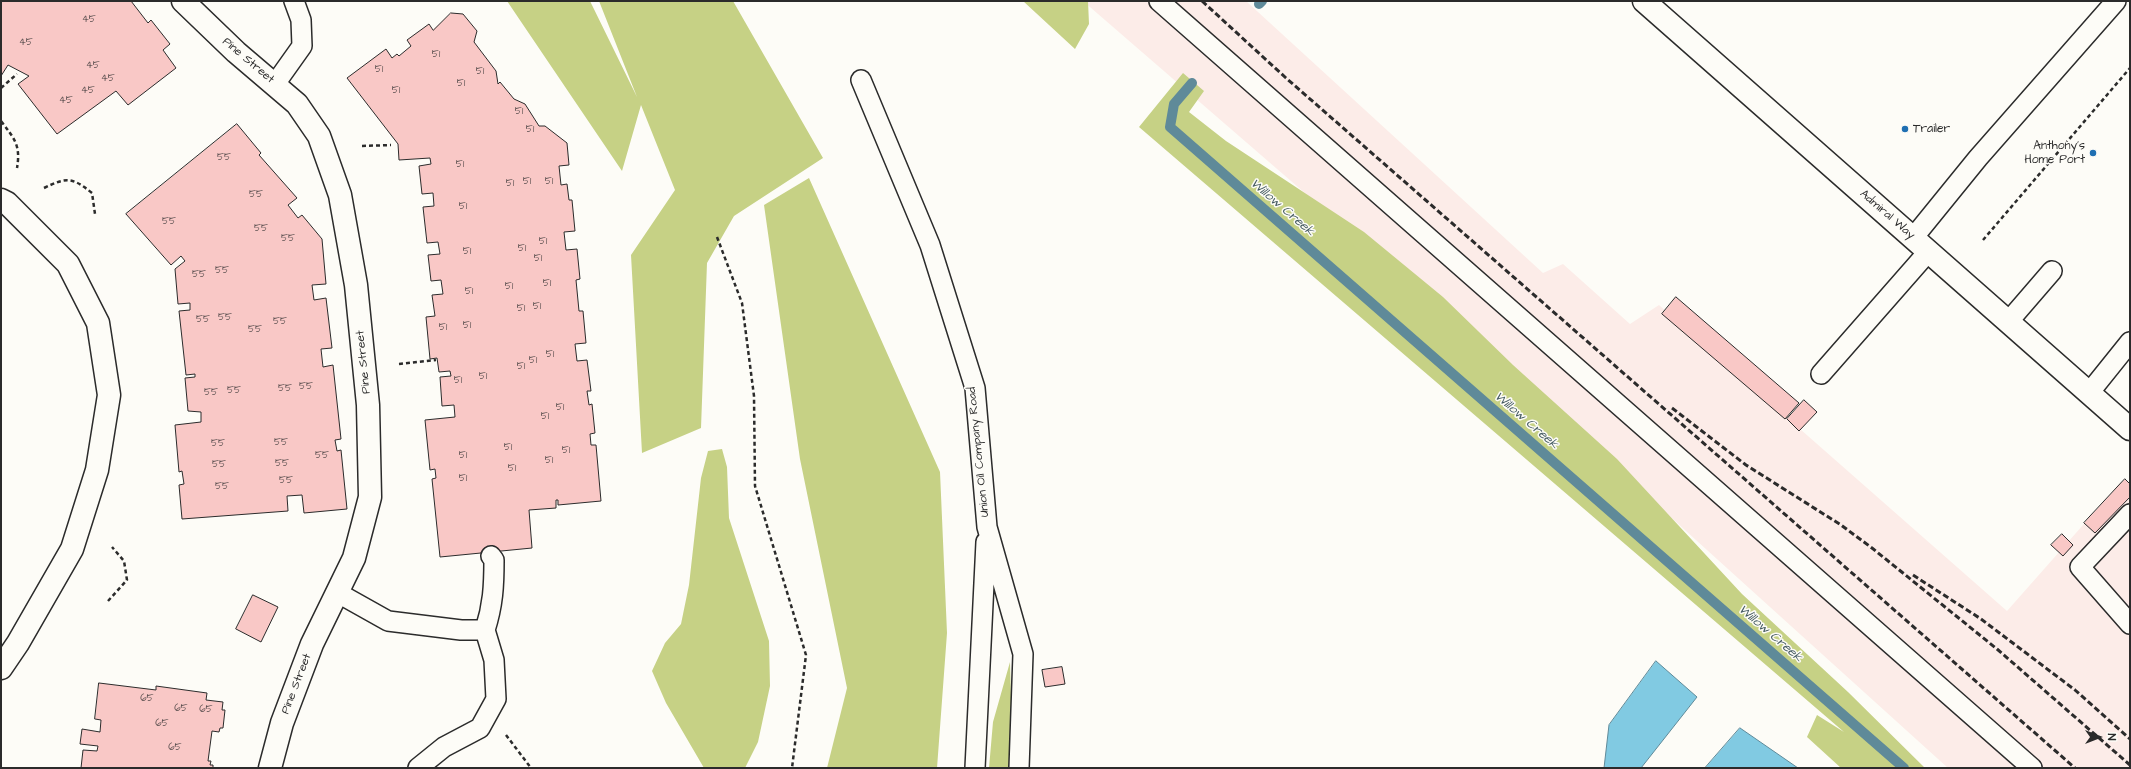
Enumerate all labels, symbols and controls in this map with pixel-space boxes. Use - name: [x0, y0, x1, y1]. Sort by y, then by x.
- house number: 45: [82, 14, 96, 26]
- street label: Pine Street: [219, 35, 277, 87]
- house number: 45: [19, 37, 33, 49]
- house number: 51: [432, 49, 440, 61]
- house number: 45: [86, 60, 100, 72]
- house number: 51: [375, 64, 383, 76]
- house number: 51: [476, 66, 484, 78]
- house number: 45: [101, 73, 115, 85]
- house number: 51: [457, 78, 465, 90]
- house number: 45: [81, 85, 95, 97]
- house number: 51: [392, 85, 400, 97]
- house number: 45: [59, 95, 73, 107]
- house number: 51: [515, 106, 523, 118]
- place label: Trailer: [1913, 122, 1950, 136]
- house number: 51: [526, 124, 534, 136]
- marker: Trailer: [1900, 124, 1910, 134]
- place label: Anthony's Home Port: [2024, 139, 2085, 167]
- marker: Anthony's Home Port: [2088, 148, 2098, 158]
- house number: 55: [217, 152, 231, 164]
- house number: 51: [456, 159, 464, 171]
- house number: 51: [523, 176, 531, 188]
- house number: 51: [545, 176, 553, 188]
- water label: Willow Creek: [1247, 176, 1317, 240]
- house number: 51: [506, 178, 514, 190]
- street label: Admiral Way: [1856, 187, 1918, 243]
- house number: 55: [249, 189, 263, 201]
- house number: 51: [459, 201, 467, 213]
- house number: 55: [162, 216, 176, 228]
- house number: 55: [254, 223, 268, 235]
- house number: 55: [281, 233, 295, 245]
- house number: 51: [539, 236, 547, 248]
- house number: 51: [518, 243, 526, 255]
- house number: 51: [463, 246, 471, 258]
- house number: 51: [534, 253, 542, 265]
- house number: 55: [215, 265, 229, 277]
- house number: 55: [192, 269, 206, 281]
- house number: 51: [543, 278, 551, 290]
- house number: 51: [505, 281, 513, 293]
- house number: 51: [465, 286, 473, 298]
- house number: 51: [533, 301, 541, 313]
- house number: 51: [517, 303, 525, 315]
- house number: 55: [218, 312, 232, 324]
- house number: 55: [196, 314, 210, 326]
- house number: 55: [273, 316, 287, 328]
- house number: 51: [463, 320, 471, 332]
- house number: 51: [439, 322, 447, 334]
- house number: 55: [248, 324, 262, 336]
- street label: Pine Street: [354, 330, 374, 394]
- house number: 51: [546, 349, 554, 361]
- house number: 51: [529, 355, 537, 367]
- house number: 51: [517, 361, 525, 373]
- house number: 51: [479, 371, 487, 383]
- house number: 51: [454, 375, 462, 387]
- house number: 55: [299, 381, 313, 393]
- house number: 55: [278, 383, 292, 395]
- house number: 55: [227, 385, 241, 397]
- street label: Union Oil Company Road: [965, 386, 993, 518]
- house number: 55: [204, 387, 218, 399]
- water label: Willow Creek: [1491, 389, 1561, 453]
- house number: 51: [556, 402, 564, 414]
- house number: 51: [541, 411, 549, 423]
- house number: 55: [274, 437, 288, 449]
- house number: 55: [211, 438, 225, 450]
- house number: 51: [504, 442, 512, 454]
- house number: 51: [562, 445, 570, 457]
- house number: 55: [315, 450, 329, 462]
- house number: 51: [459, 450, 467, 462]
- house number: 51: [545, 455, 553, 467]
- house number: 55: [275, 458, 289, 470]
- house number: 55: [212, 459, 226, 471]
- house number: 51: [508, 463, 516, 475]
- house number: 51: [459, 473, 467, 485]
- house number: 55: [279, 475, 293, 487]
- house number: 55: [215, 481, 229, 493]
- water label: Willow Creek: [1735, 602, 1805, 666]
- street label: Pine Street: [279, 652, 315, 716]
- house number: 65: [140, 693, 154, 705]
- house number: 65: [174, 703, 188, 715]
- house number: 65: [199, 704, 213, 716]
- north arrow: [2079, 717, 2119, 757]
- house number: 65: [155, 718, 169, 730]
- text: N: [2104, 734, 2119, 740]
- house number: 65: [168, 742, 182, 754]

